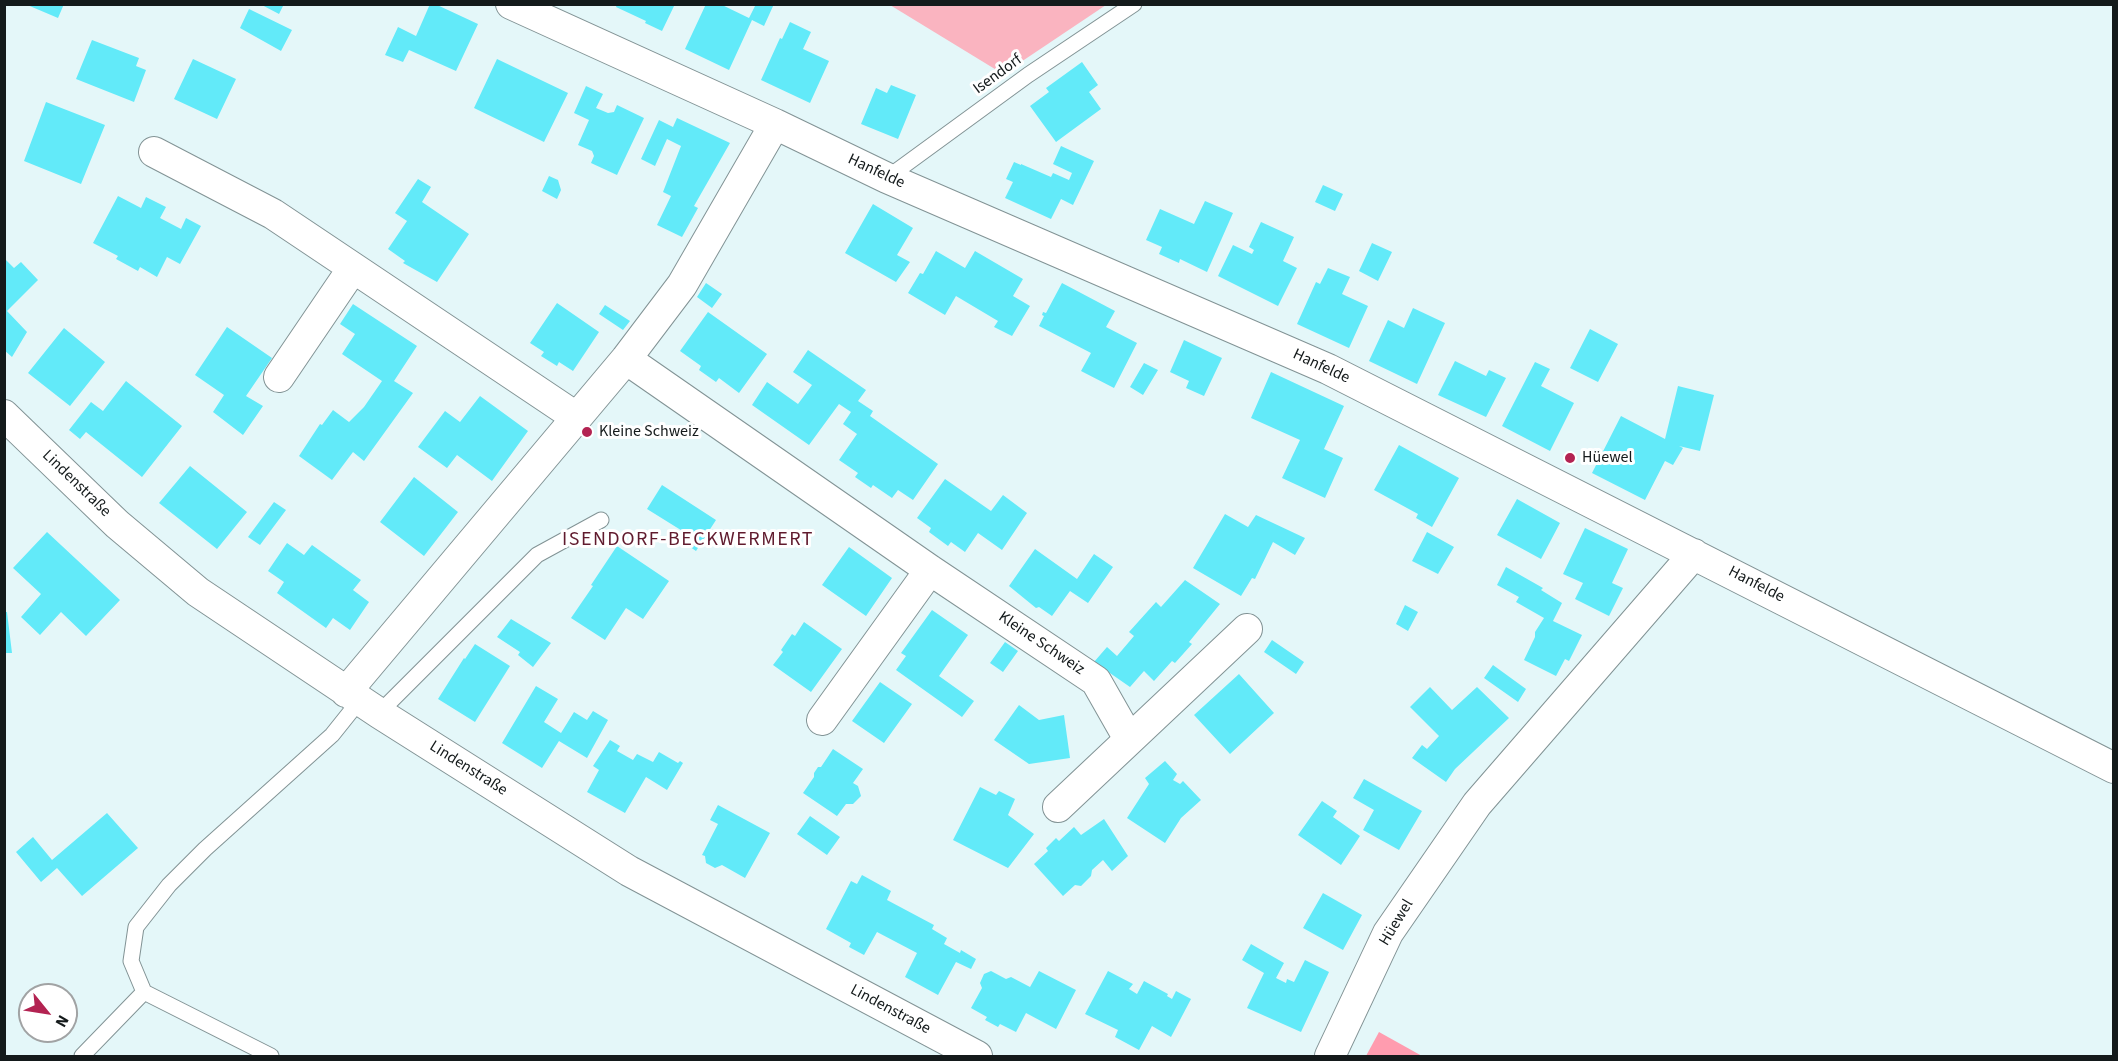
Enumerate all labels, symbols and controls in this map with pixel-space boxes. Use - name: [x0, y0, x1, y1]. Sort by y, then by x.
- street label: Isendorf: [970, 51, 1026, 99]
- street label: Hanfelde: [844, 150, 908, 194]
- street label: Hanfelde: [1289, 345, 1353, 389]
- place label: Kleine Schweiz: [599, 422, 699, 442]
- marker: Kleine Schweiz: [580, 425, 594, 439]
- street label: Lindenstraße: [38, 446, 114, 522]
- place label: Hüewel: [1582, 448, 1633, 468]
- marker: Hüewel: [1563, 451, 1577, 465]
- district label: ISENDORF-BECKWERMERT: [562, 529, 814, 553]
- street label: Hanfelde: [1725, 563, 1787, 607]
- street label: Kleine Schweiz: [994, 608, 1088, 680]
- street label: Lindenstraße: [426, 737, 510, 801]
- street label: Hüewel: [1376, 896, 1418, 950]
- street label: Lindenstraße: [847, 981, 933, 1039]
- north arrow: [18, 983, 78, 1043]
- text: N: [50, 1011, 74, 1031]

